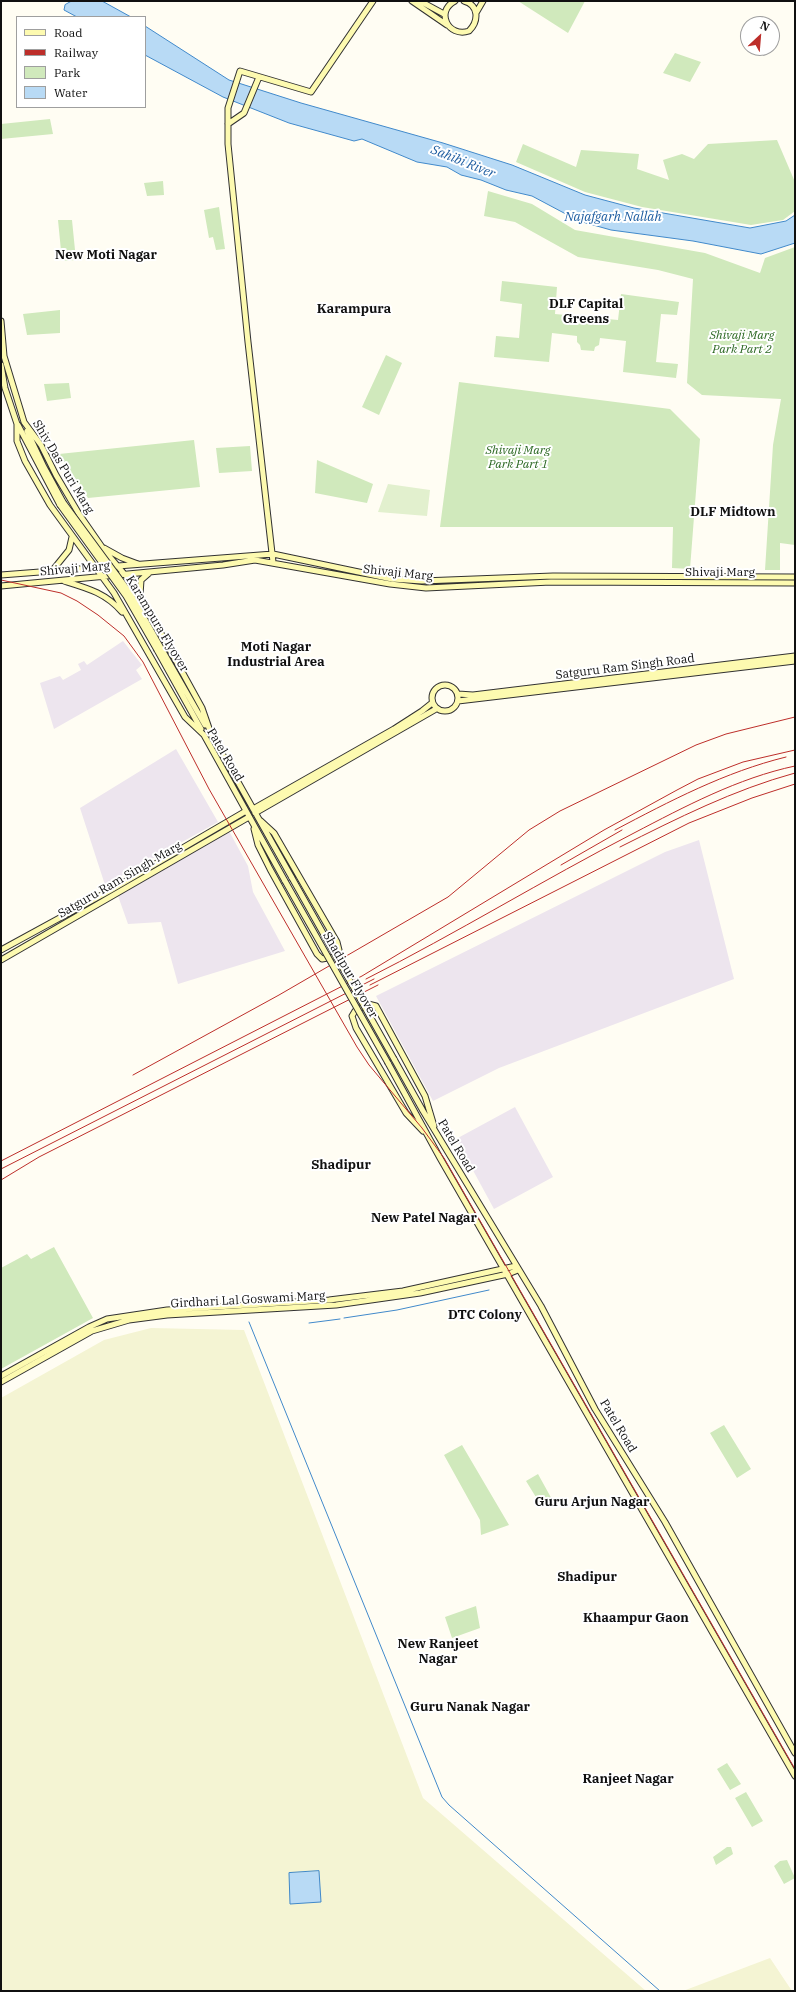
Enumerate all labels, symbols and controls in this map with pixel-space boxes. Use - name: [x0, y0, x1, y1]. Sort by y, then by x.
- legend: [16, 16, 146, 108]
- north arrow: [740, 16, 780, 56]
- text: N: [758, 18, 772, 34]
- text: Road: [54, 25, 83, 40]
- text: Railway: [54, 45, 98, 60]
- text: Park: [54, 65, 80, 80]
- text: Water: [54, 85, 87, 100]
- water label: Sahibi River: [429, 142, 497, 182]
- water label: Najafgarh Nallah: [564, 209, 662, 225]
- district label: New Moti Nagar: [55, 247, 157, 263]
- district label: DLF Capital Greens: [549, 296, 623, 327]
- district label: Karampura: [317, 301, 391, 317]
- park label: Shivaji Marg Park Part 2: [709, 329, 775, 357]
- street label: Shiv Das Puri Marg: [29, 417, 97, 517]
- park label: Shivaji Marg Park Part 1: [485, 444, 551, 472]
- district label: DLF Midtown: [690, 504, 776, 520]
- street label: Shivaji Marg: [39, 559, 111, 579]
- street label: Shivaji Marg: [362, 562, 434, 584]
- street label: Shivaji Marg: [685, 566, 755, 580]
- street label: Karampura Flyover: [123, 573, 191, 675]
- district label: Moti Nagar Industrial Area: [227, 639, 325, 670]
- street label: Satguru Ram Singh Road: [555, 651, 695, 683]
- street label: Patel Road: [204, 726, 246, 784]
- street label: Satguru Ram Singh Marg: [56, 839, 184, 921]
- street label: Shadipur Flyover: [319, 929, 381, 1021]
- street label: Patel Road: [435, 1117, 477, 1175]
- district label: Shadipur: [311, 1157, 371, 1173]
- district label: New Patel Nagar: [371, 1210, 477, 1226]
- street label: Girdhari Lal Goswami Marg: [170, 1289, 326, 1311]
- district label: DTC Colony: [448, 1307, 522, 1323]
- street label: Patel Road: [597, 1397, 639, 1455]
- district label: Guru Arjun Nagar: [535, 1494, 649, 1510]
- district label: Shadipur: [557, 1569, 617, 1585]
- district label: Khaampur Gaon: [583, 1610, 689, 1626]
- district label: New Ranjeet Nagar: [398, 1636, 478, 1667]
- district label: Guru Nanak Nagar: [410, 1699, 530, 1715]
- district label: Ranjeet Nagar: [582, 1771, 674, 1787]

